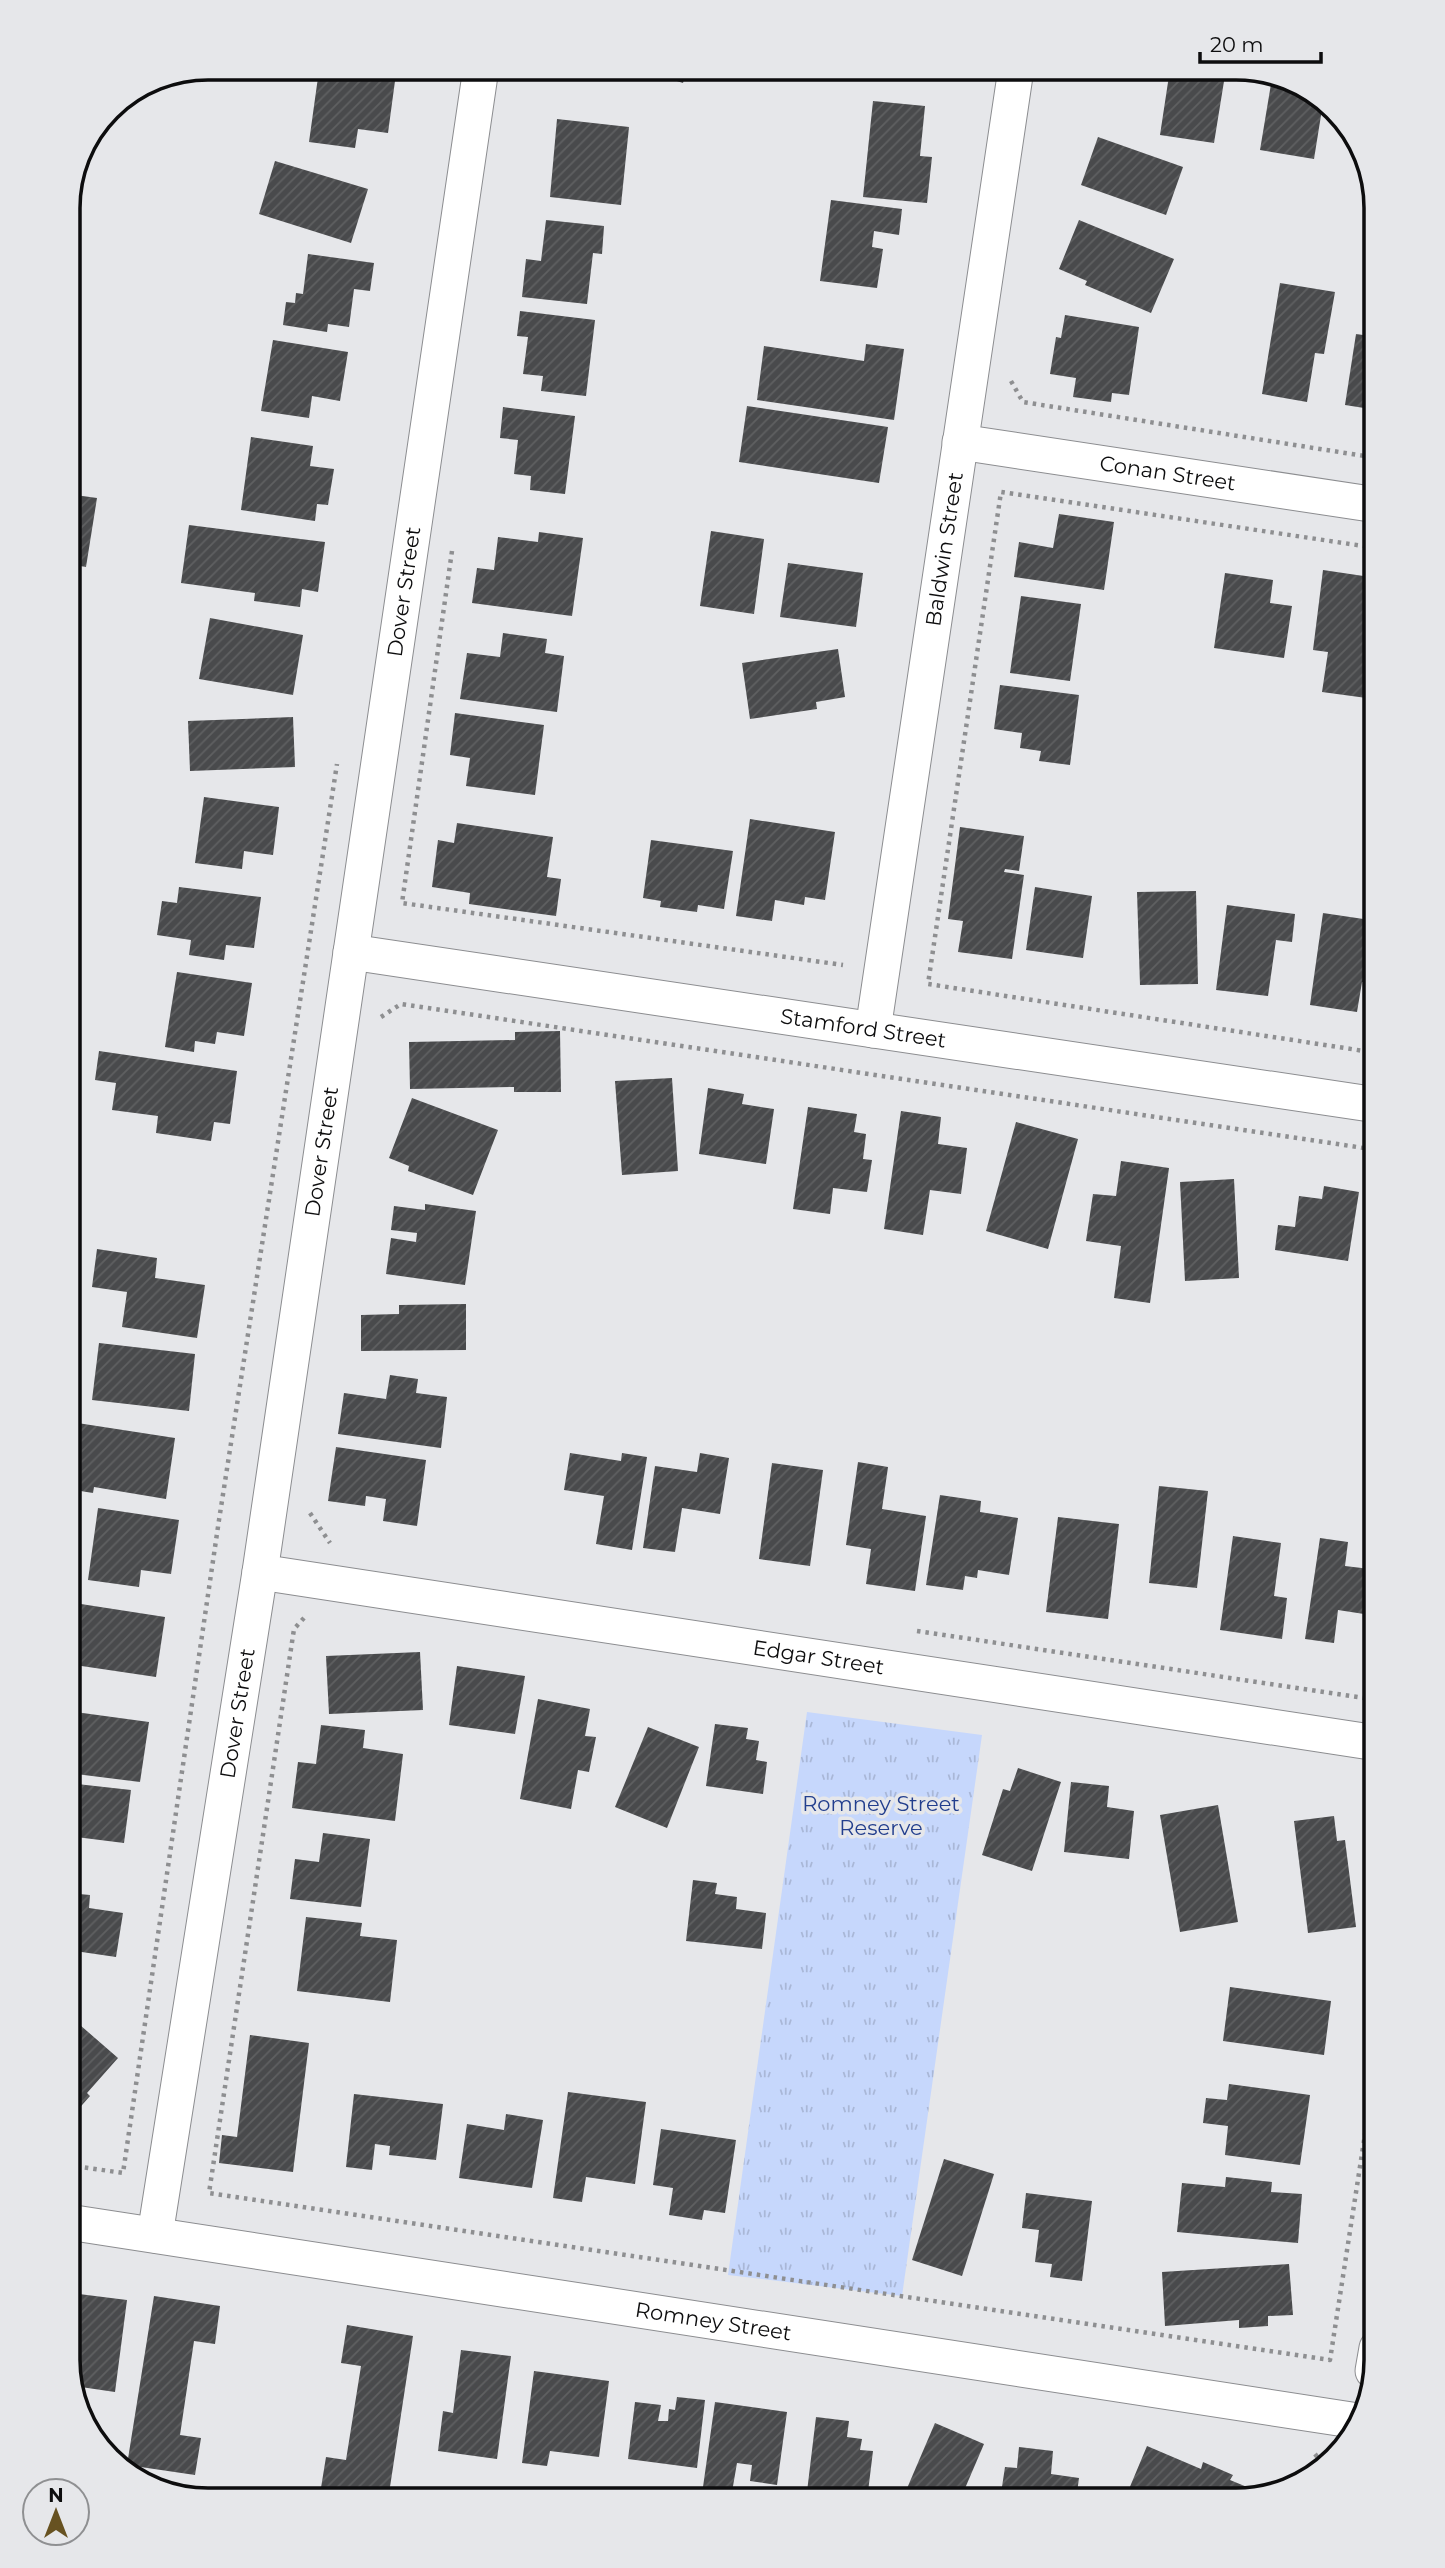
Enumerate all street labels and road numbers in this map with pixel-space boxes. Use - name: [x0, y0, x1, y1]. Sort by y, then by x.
- street label: Conan Street: [1098, 450, 1238, 496]
- street label: Baldwin Street: [920, 470, 968, 628]
- street label: Dover Street: [382, 525, 425, 659]
- street label: Stamford Street: [779, 1003, 948, 1053]
- street label: Dover Street: [299, 1085, 343, 1219]
- street label: Edgar Street: [751, 1635, 886, 1679]
- street label: Dover Street: [214, 1647, 260, 1780]
- street label: Romney Street: [634, 2297, 793, 2345]

